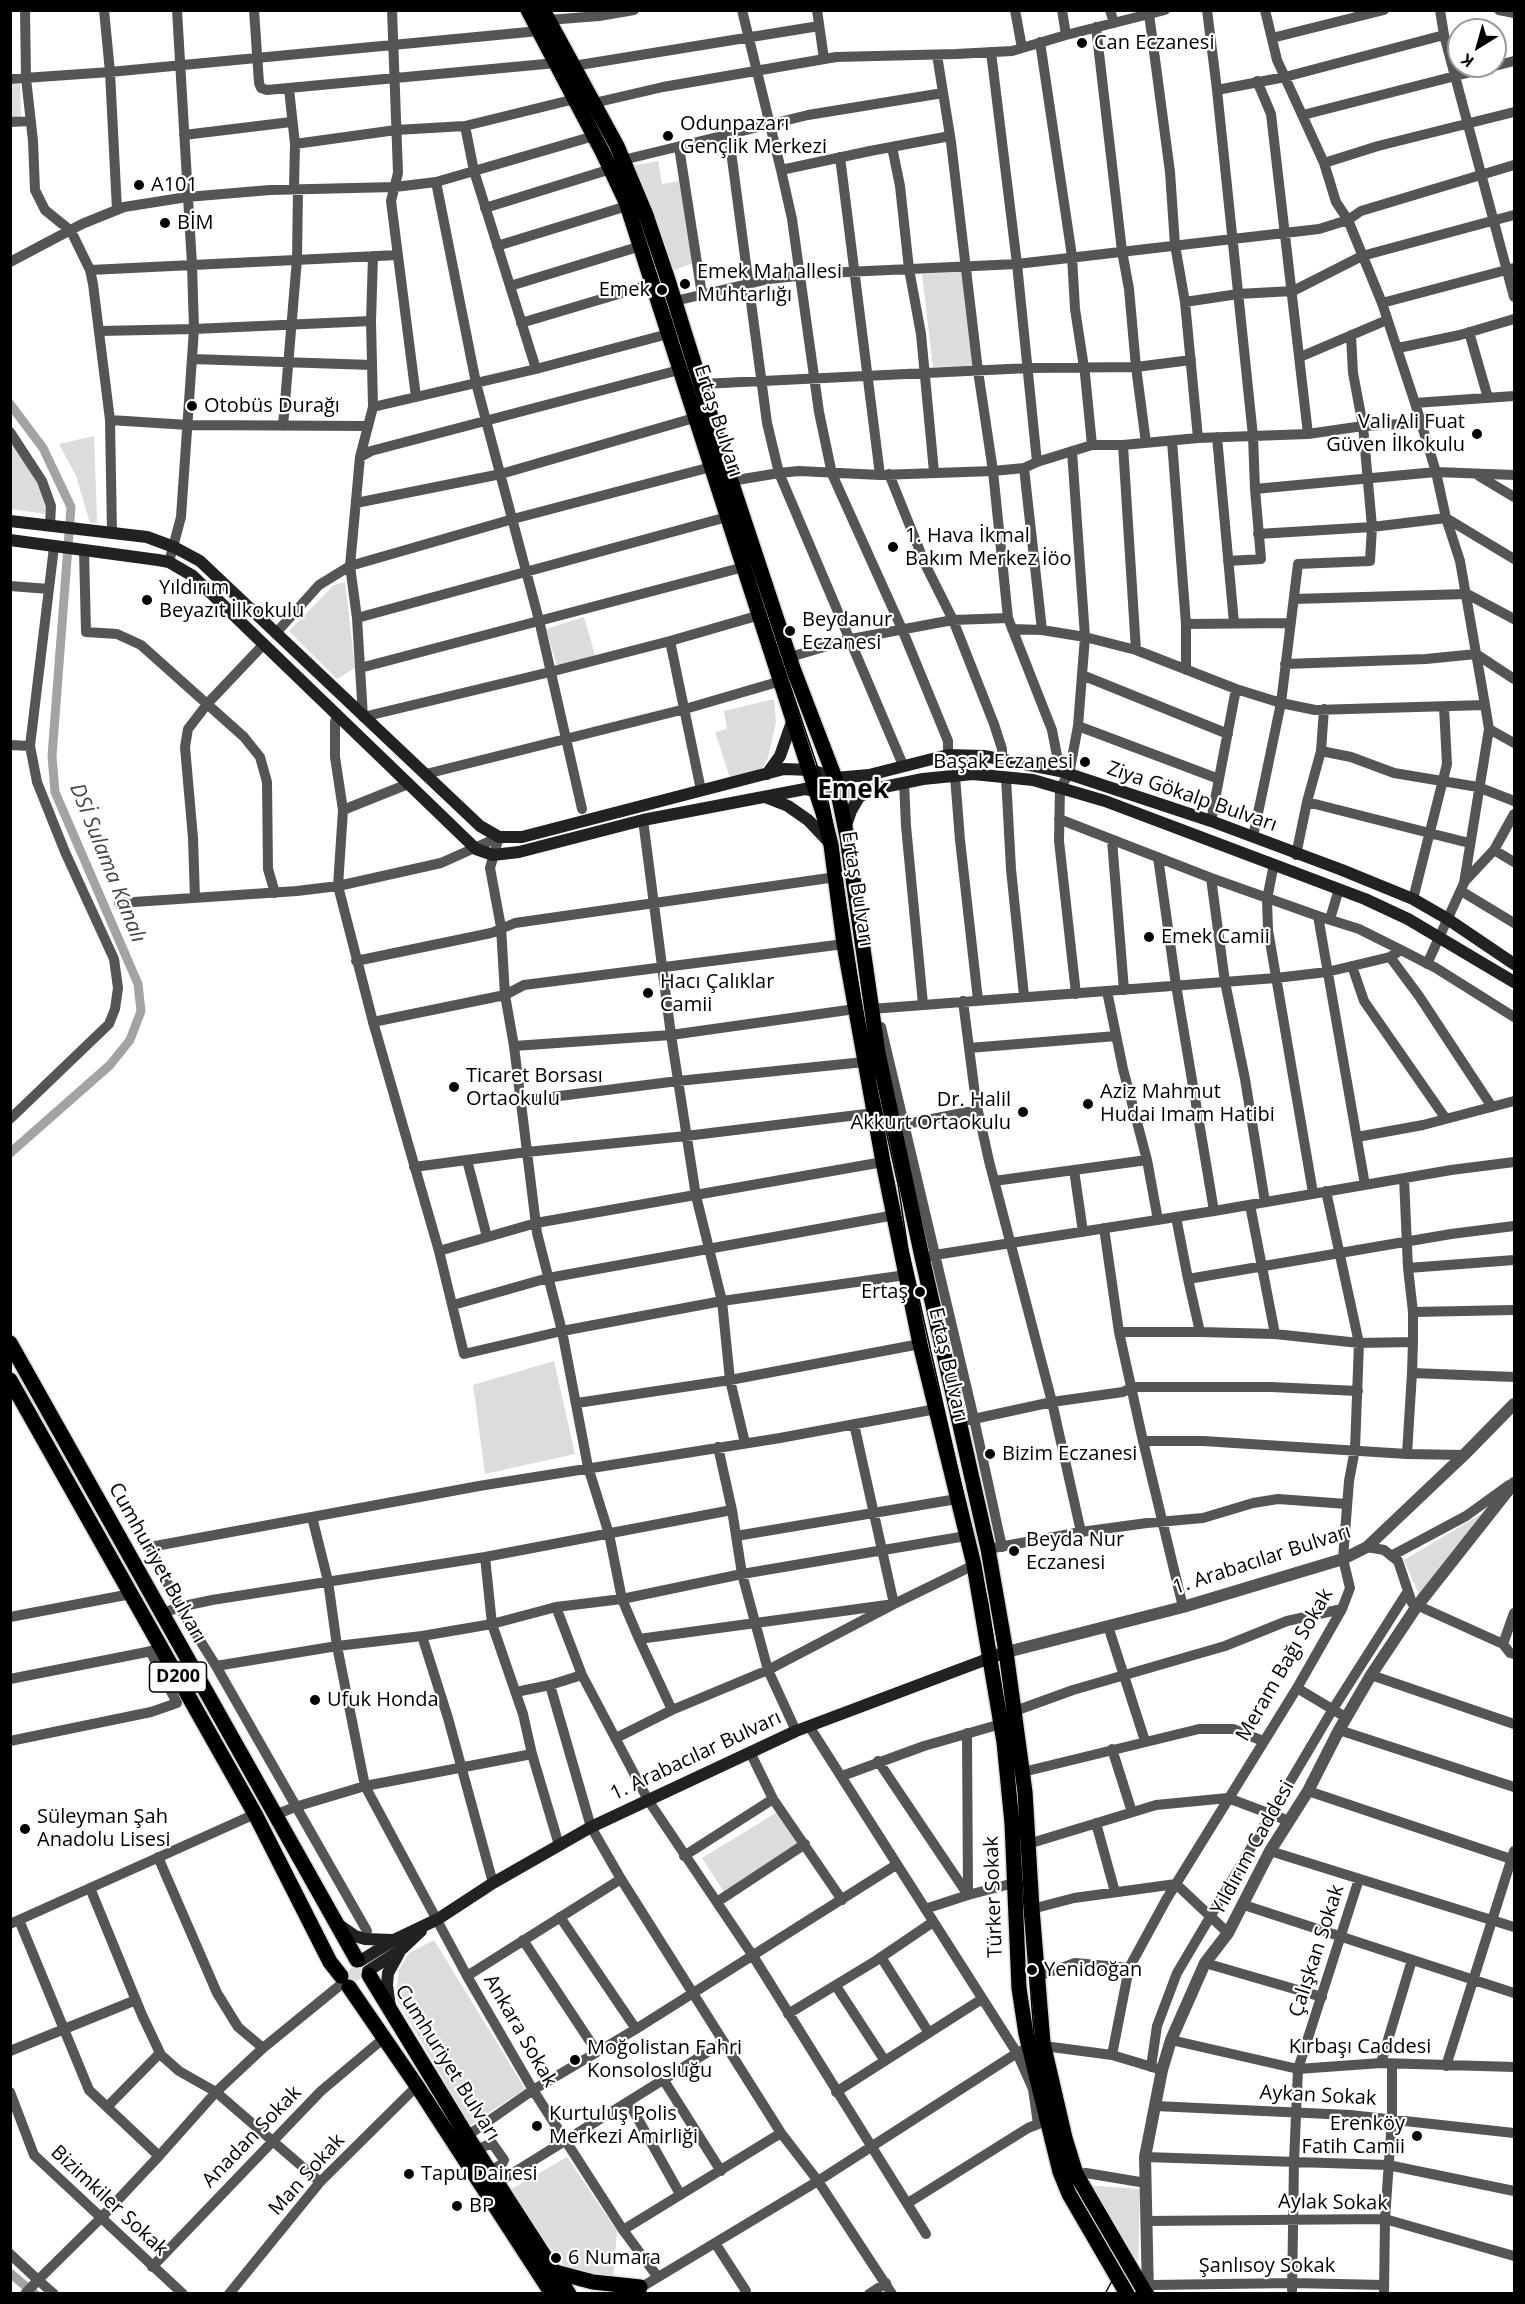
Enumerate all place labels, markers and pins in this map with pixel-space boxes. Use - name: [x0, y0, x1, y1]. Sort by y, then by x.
- place label: Can Eczanesi: [1094, 31, 1214, 55]
- marker: Can Eczanesi: [1075, 36, 1089, 50]
- place label: Odunpazarı Gençlik Merkezi: [680, 112, 827, 159]
- marker: Odunpazarı Gençlik Merkezi: [661, 129, 675, 143]
- place label: A101: [151, 173, 198, 197]
- marker: A101: [132, 178, 146, 192]
- place label: BİM: [177, 211, 213, 235]
- marker: BİM: [158, 216, 172, 230]
- place label: Emek Mahallesi Muhtarlığı: [697, 260, 842, 307]
- marker: Emek Mahallesi Muhtarlığı: [678, 277, 692, 291]
- place label: Emek: [599, 278, 650, 302]
- marker: Emek: [655, 283, 669, 297]
- place label: Otobüs Durağı: [204, 394, 340, 418]
- marker: Otobüs Durağı: [185, 399, 199, 413]
- place label: Vali Ali Fuat Güven İlkokulu: [1326, 410, 1465, 457]
- marker: Vali Ali Fuat Güven İlkokulu: [1470, 427, 1484, 441]
- place label: 1. Hava İkmal Bakım Merkez İöo: [905, 524, 1072, 571]
- marker: 1. Hava İkmal Bakım Merkez İöo: [886, 540, 900, 554]
- place label: Yıldırım Beyazıt İlkokulu: [159, 576, 304, 623]
- marker: Yıldırım Beyazıt İlkokulu: [140, 593, 154, 607]
- place label: Beydanur Eczanesi: [802, 608, 892, 655]
- marker: Beydanur Eczanesi: [783, 624, 797, 638]
- place label: Başak Eczanesi: [933, 750, 1073, 774]
- marker: Başak Eczanesi: [1078, 755, 1092, 769]
- place label: Emek Camii: [1161, 925, 1270, 949]
- marker: Emek Camii: [1142, 930, 1156, 944]
- place label: Hacı Çalıklar Camii: [660, 970, 774, 1017]
- marker: Hacı Çalıklar Camii: [641, 986, 655, 1000]
- place label: Ticaret Borsası Ortaokulu: [466, 1064, 603, 1111]
- marker: Ticaret Borsası Ortaokulu: [447, 1080, 461, 1094]
- place label: Aziz Mahmut Hudai Imam Hatibi: [1100, 1080, 1275, 1127]
- place label: Dr. Halil Akkurt Ortaokulu: [850, 1088, 1011, 1135]
- marker: Aziz Mahmut Hudai Imam Hatibi: [1081, 1097, 1095, 1111]
- marker: Dr. Halil Akkurt Ortaokulu: [1016, 1105, 1030, 1119]
- place label: Ertaş: [861, 1280, 908, 1304]
- marker: Ertaş: [913, 1285, 927, 1299]
- place label: Bizim Eczanesi: [1002, 1442, 1137, 1466]
- marker: Bizim Eczanesi: [983, 1447, 997, 1461]
- place label: Beyda Nur Eczanesi: [1026, 1528, 1124, 1575]
- marker: Beyda Nur Eczanesi: [1007, 1544, 1021, 1558]
- place label: Ufuk Honda: [327, 1688, 439, 1712]
- marker: Ufuk Honda: [308, 1693, 322, 1707]
- place label: Süleyman Şah Anadolu Lisesi: [37, 1805, 171, 1852]
- marker: Süleyman Şah Anadolu Lisesi: [18, 1822, 32, 1836]
- place label: Yenidoğan: [1044, 1958, 1142, 1982]
- marker: Yenidoğan: [1025, 1963, 1039, 1977]
- place label: Moğolistan Fahri Konsolosluğu: [587, 2036, 742, 2083]
- marker: Moğolistan Fahri Konsolosluğu: [568, 2053, 582, 2067]
- place label: Kurtuluş Polis Merkezi Amirliği: [549, 2102, 698, 2149]
- place label: Erenköy Fatih Camii: [1302, 2112, 1405, 2159]
- marker: Kurtuluş Polis Merkezi Amirliği: [530, 2119, 544, 2133]
- marker: Erenköy Fatih Camii: [1410, 2129, 1424, 2143]
- place label: Tapu Dairesi: [421, 2162, 537, 2186]
- marker: Tapu Dairesi: [402, 2167, 416, 2181]
- place label: BP: [469, 2194, 494, 2218]
- marker: BP: [450, 2199, 464, 2213]
- place label: 6 Numara: [568, 2246, 661, 2270]
- marker: 6 Numara: [549, 2251, 563, 2265]

